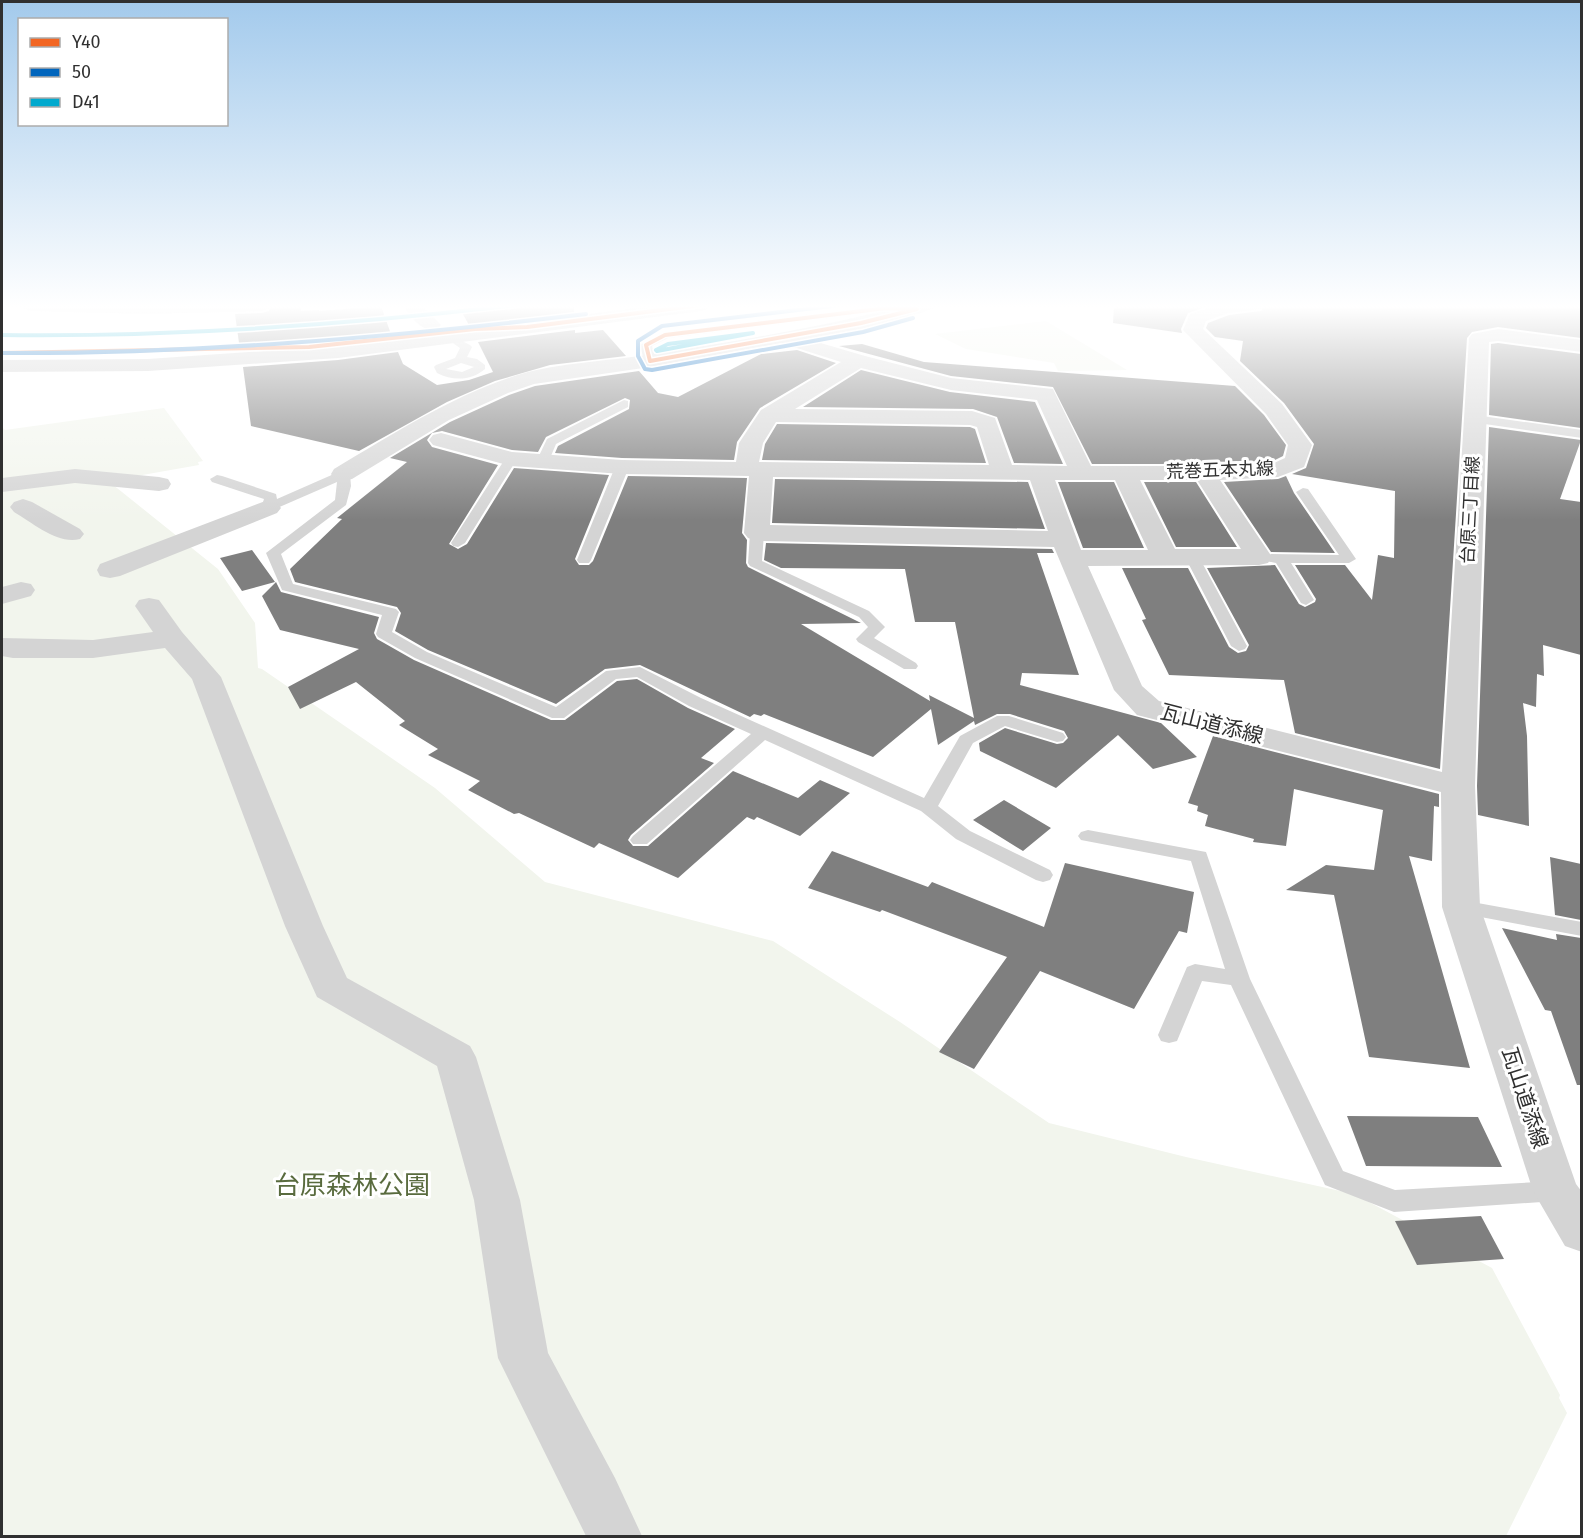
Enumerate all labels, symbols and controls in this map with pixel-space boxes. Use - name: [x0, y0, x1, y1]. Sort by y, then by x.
- legend: [18, 18, 228, 126]
- text: Y40: [72, 31, 101, 53]
- text: 50: [72, 61, 91, 83]
- text: D41: [72, 91, 100, 113]
- street label: 台原三丁目線: [1456, 455, 1484, 565]
- street label: 荒巻五本丸線: [1166, 457, 1274, 483]
- street label: 瓦山道添線: [1158, 699, 1266, 749]
- street label: 瓦山道添線: [1496, 1044, 1554, 1152]
- park label: 台原森林公園: [274, 1170, 430, 1201]

